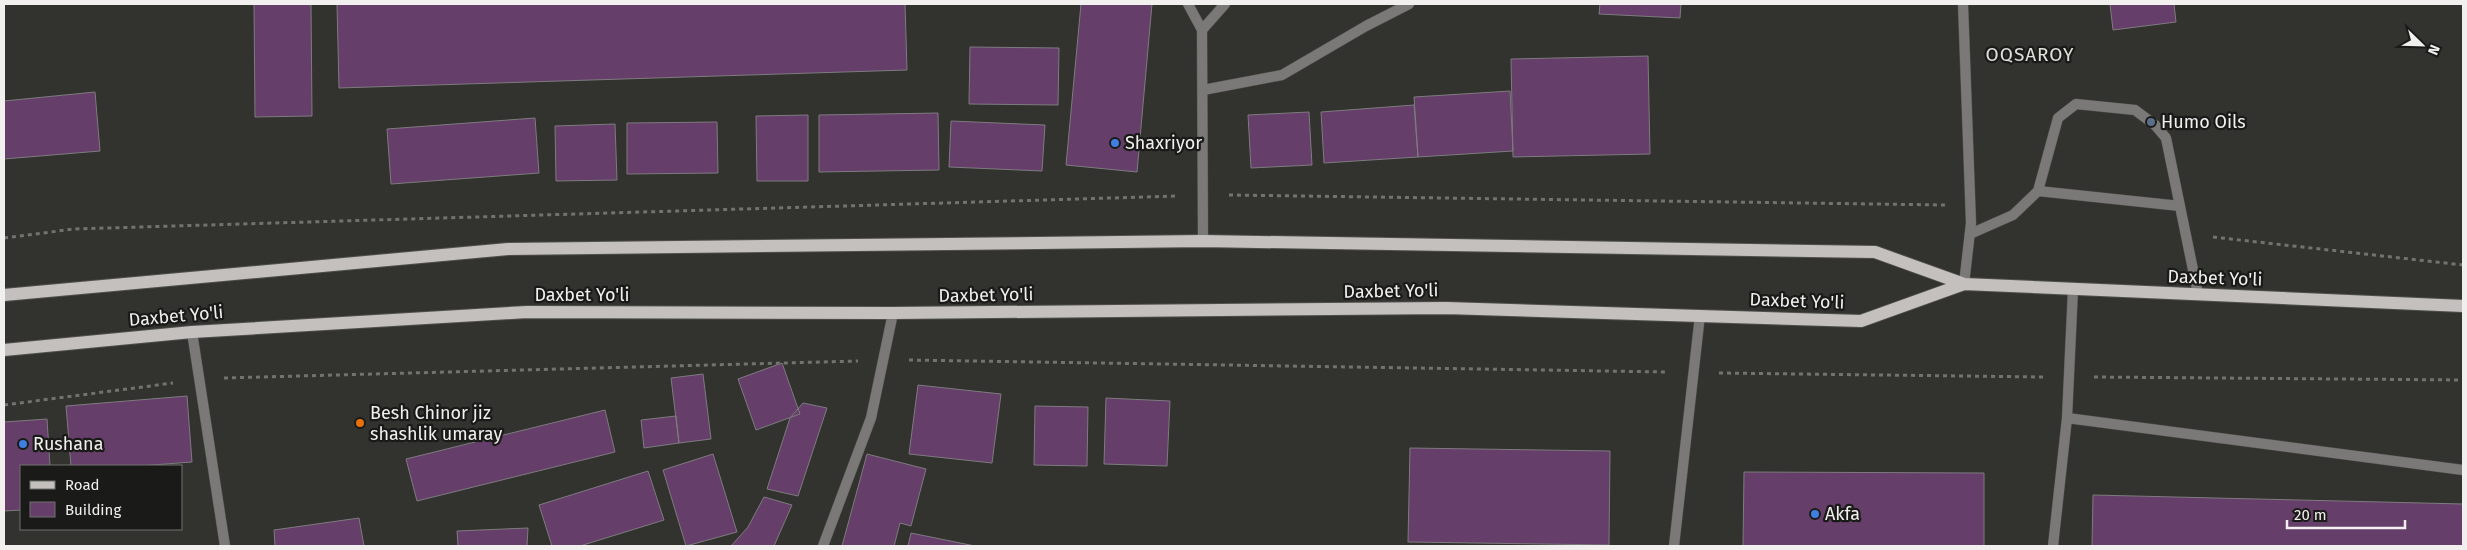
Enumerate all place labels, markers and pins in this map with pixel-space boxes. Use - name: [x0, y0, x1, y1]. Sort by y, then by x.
- place label: Humo Oils: [2161, 111, 2246, 133]
- marker: Humo Oils: [2145, 116, 2157, 128]
- place label: Shaxriyor: [1125, 132, 1202, 154]
- marker: Shaxriyor: [1109, 137, 1121, 149]
- place label: Besh Chinor jiz shashlik umaray: [370, 402, 502, 445]
- marker: Besh Chinor jiz shashlik umaray: [354, 417, 366, 429]
- place label: Rushana: [33, 433, 103, 455]
- marker: Rushana: [17, 438, 29, 450]
- place label: Akfa: [1825, 503, 1860, 525]
- marker: Akfa: [1809, 508, 1821, 520]

